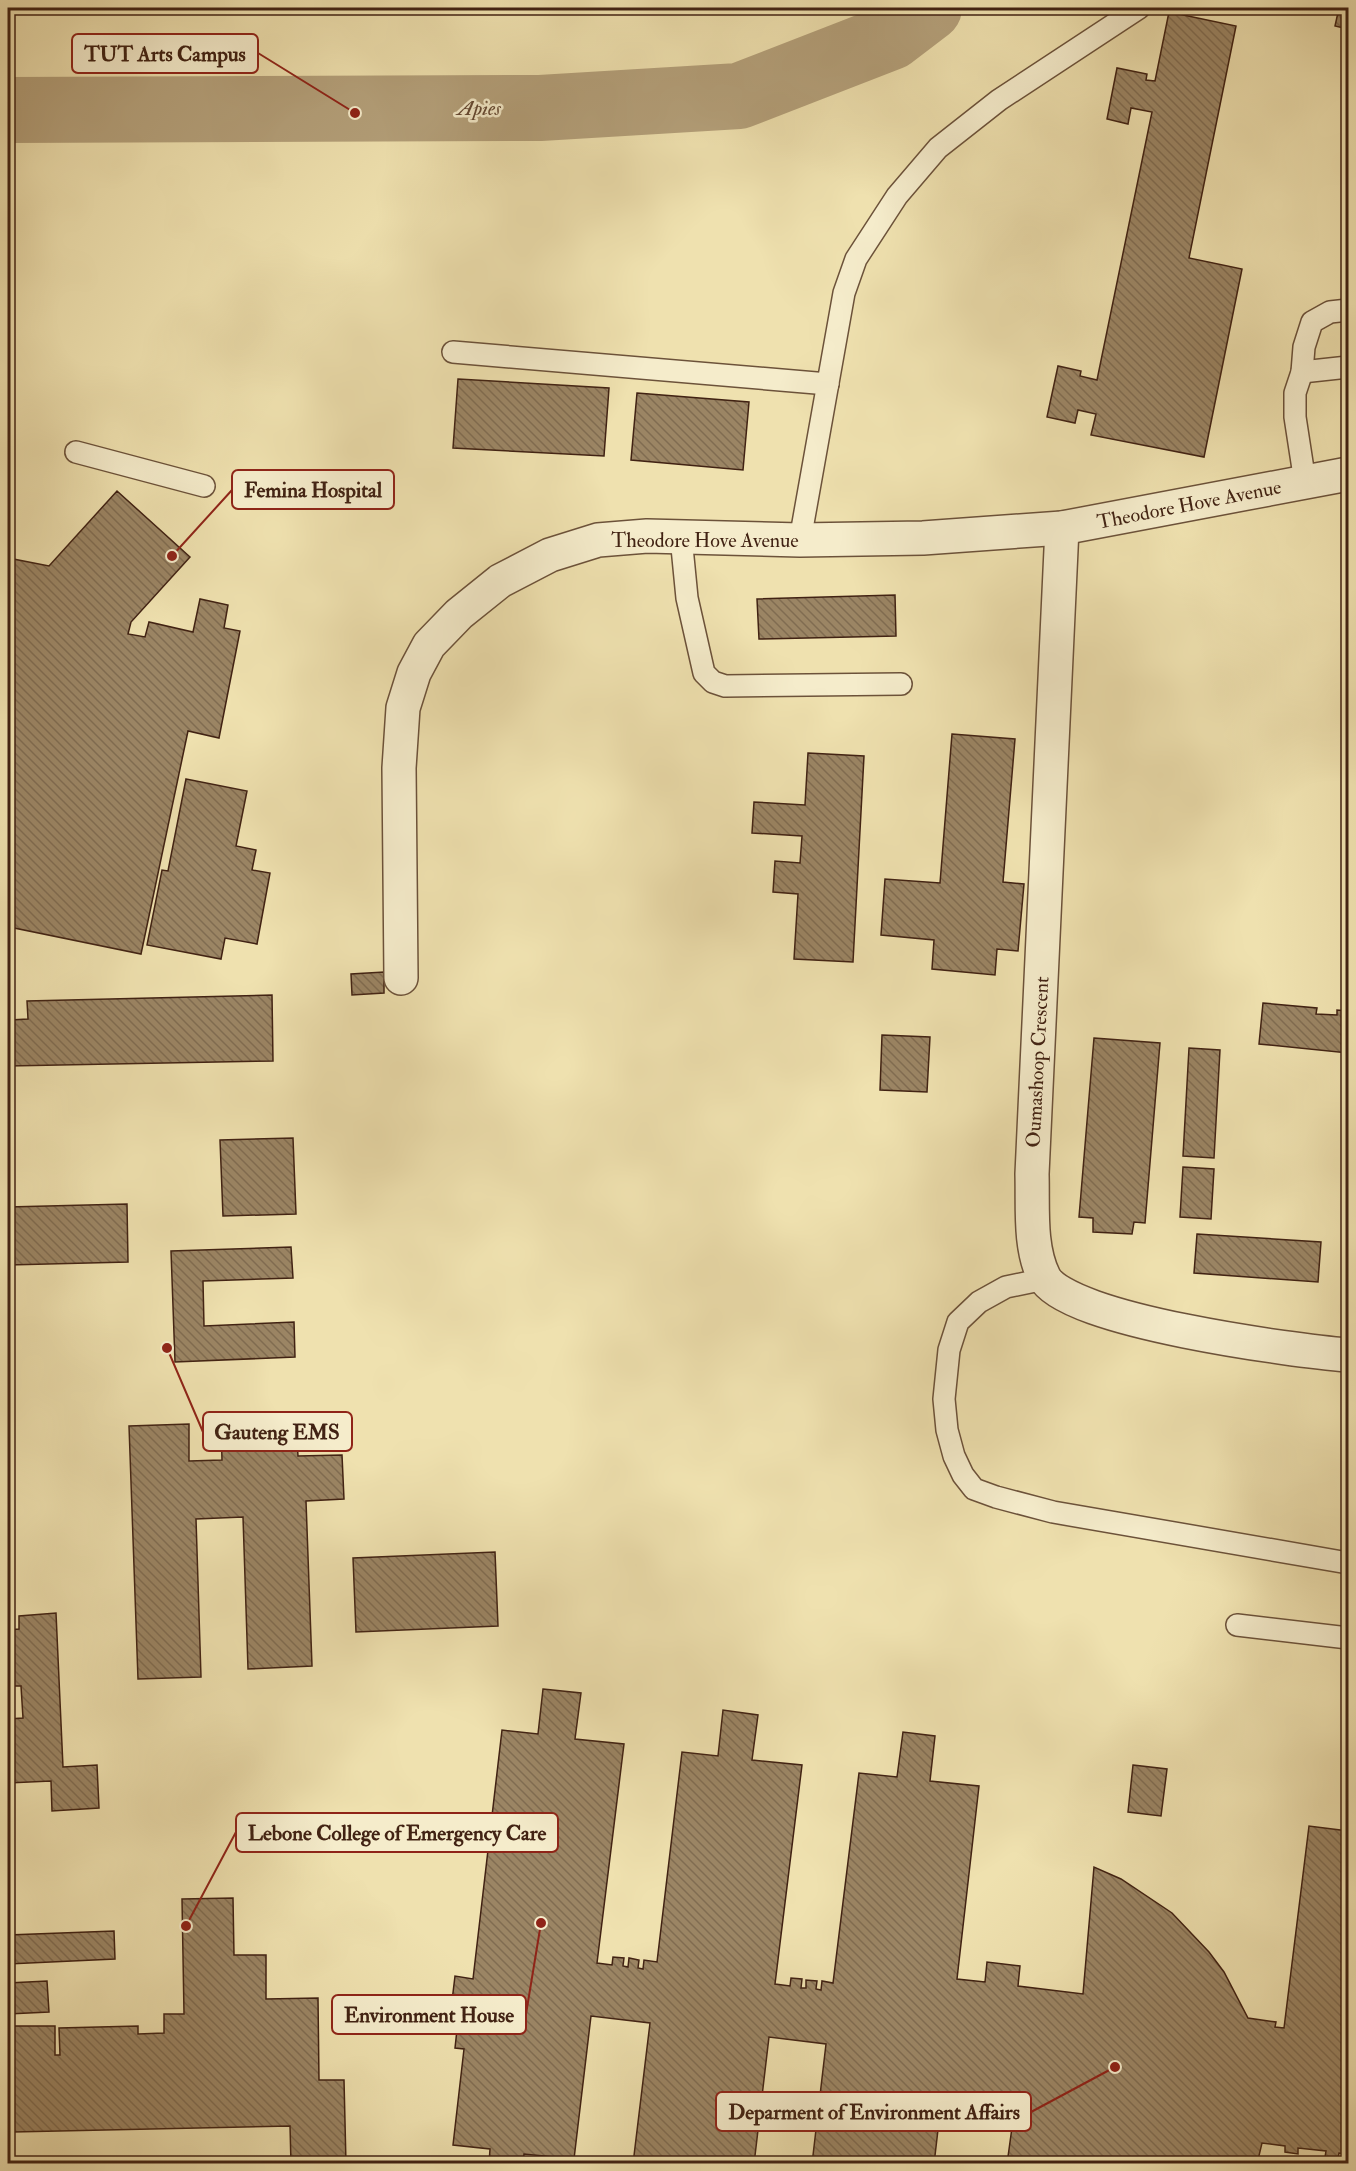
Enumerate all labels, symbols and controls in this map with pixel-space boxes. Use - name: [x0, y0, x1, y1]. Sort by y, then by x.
- callout: TUT Arts Campus: [72, 34, 258, 73]
- text: TUT Arts Campus: [83, 41, 246, 68]
- water label: Apies: [455, 95, 502, 122]
- callout: Femina Hospital: [232, 470, 394, 509]
- street label: Theodore Hove Avenue: [1095, 474, 1283, 535]
- text: Femina Hospital: [244, 477, 383, 504]
- street label: Theodore Hove Avenue: [611, 528, 799, 553]
- street label: Oumashoop Crescent: [1021, 975, 1055, 1148]
- callout: Gauteng EMS: [203, 1412, 352, 1451]
- text: Gauteng EMS: [214, 1419, 340, 1446]
- callout: Lebone College of Emergency Care: [236, 1813, 558, 1852]
- text: Lebone College of Emergency Care: [248, 1820, 546, 1847]
- callout: Environment House: [332, 1995, 526, 2034]
- text: Environment House: [344, 2002, 514, 2029]
- callout: Deparment of Environment Affairs: [716, 2092, 1031, 2131]
- text: Deparment of Environment Affairs: [728, 2099, 1020, 2126]

